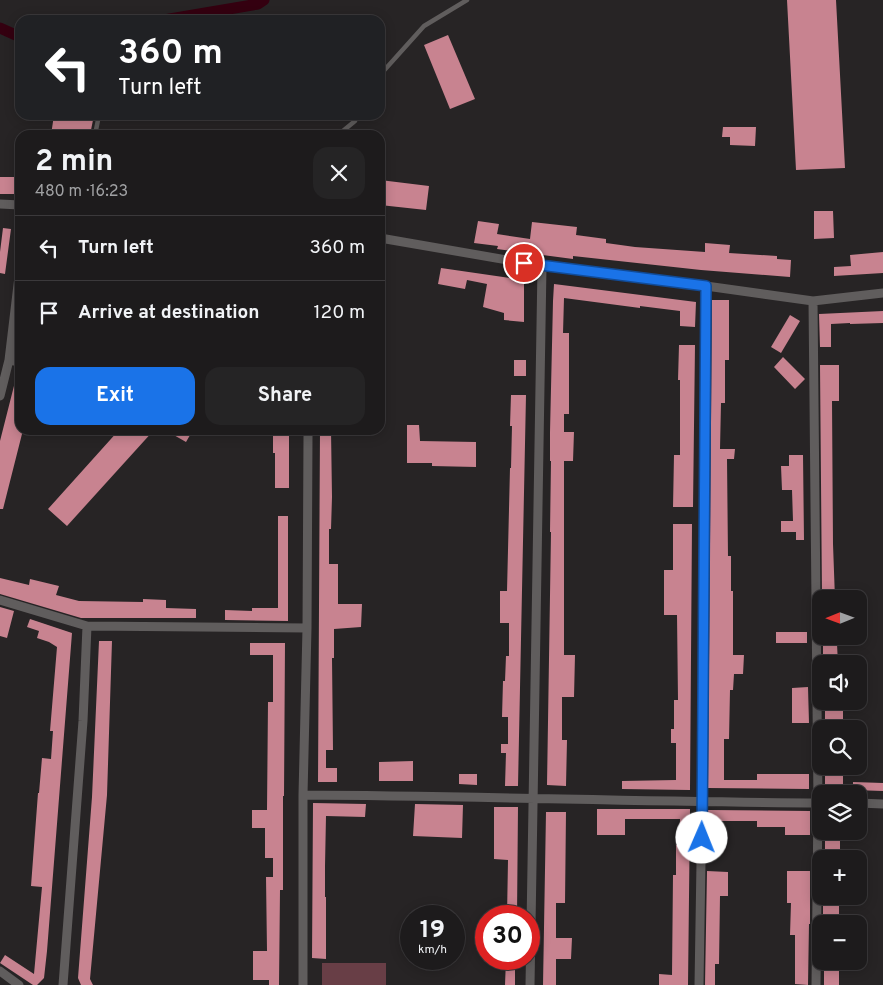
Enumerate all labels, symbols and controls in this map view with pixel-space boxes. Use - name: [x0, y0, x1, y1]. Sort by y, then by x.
- text: 360 m: [118, 32, 223, 76]
- icon: left: [35, 35, 100, 100]
- text: Turn left: [118, 75, 201, 102]
- text: 2 min: [35, 144, 113, 181]
- button: close: [313, 147, 365, 199]
- text: 480 m · 16:23: [35, 182, 128, 202]
- icon: left: [35, 234, 63, 262]
- text: Turn left: [78, 236, 154, 260]
- text: 360 m: [309, 236, 365, 260]
- pin: [503, 242, 545, 284]
- icon: arrive: [510, 249, 538, 277]
- icon: arrive: [35, 299, 63, 327]
- text: Arrive at destination: [78, 301, 259, 325]
- text: 120 m: [314, 301, 365, 325]
- button: Exit: [35, 367, 195, 425]
- button: Share: [205, 367, 365, 425]
- north arrow: [812, 590, 868, 645]
- map controls: [812, 590, 867, 970]
- button: sound: [812, 655, 867, 710]
- button: search: [812, 720, 867, 775]
- button: layers: [812, 785, 867, 840]
- position arrow: [675, 811, 727, 863]
- button: +: [812, 850, 867, 905]
- speed limit sign: 30: [475, 905, 540, 970]
- text: 19: [420, 915, 445, 947]
- button: −: [812, 915, 867, 970]
- text: km/h: [418, 942, 447, 958]

